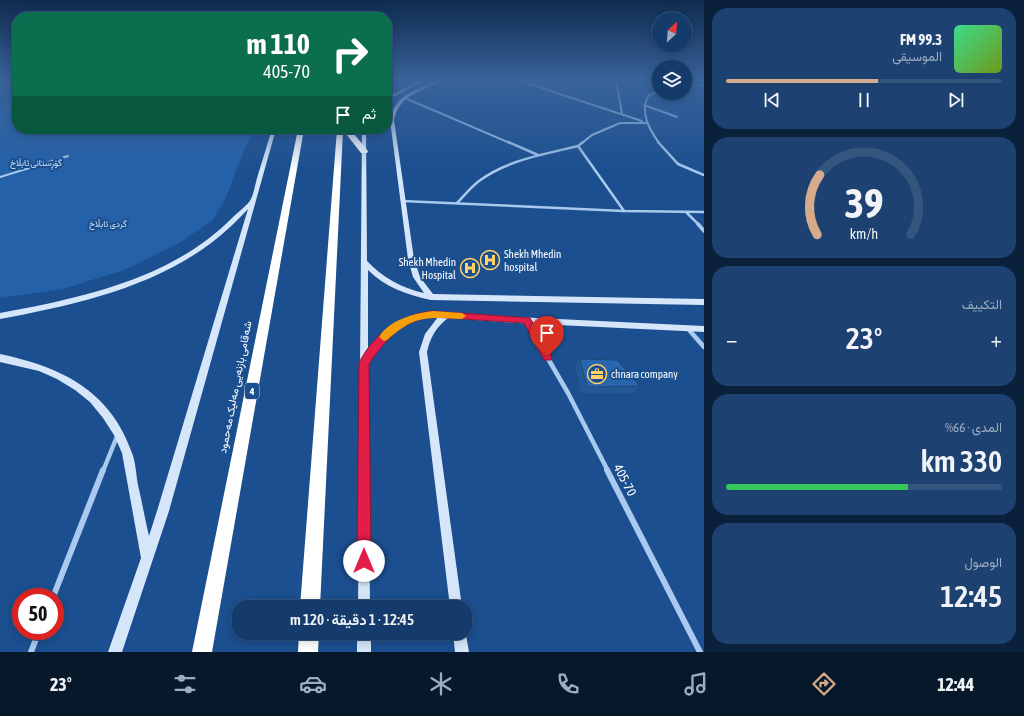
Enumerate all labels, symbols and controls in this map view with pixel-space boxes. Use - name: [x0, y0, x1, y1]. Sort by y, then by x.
- north arrow: [652, 12, 692, 52]
- map controls: [652, 12, 692, 100]
- text: 110 m: [247, 28, 310, 60]
- icon: right: [324, 28, 376, 80]
- text: 99.3 FM: [900, 31, 942, 48]
- text: الموسيقى: [892, 49, 942, 64]
- button: layers: [652, 60, 692, 100]
- text: 405-70: [263, 61, 310, 82]
- icon: previous: [761, 89, 783, 111]
- icon: pause: [853, 89, 875, 111]
- icon: next: [945, 89, 967, 111]
- icon: arrive: [332, 104, 354, 126]
- text: ثم: [362, 105, 376, 122]
- park label: گۆڕستانی ئابڵاخ: [10, 157, 62, 170]
- text: 39: [844, 179, 884, 227]
- park label: گردی ئابڵاخ: [89, 218, 127, 230]
- text: km/h: [850, 226, 878, 242]
- place label: Shekh Mhedin hospital: [504, 248, 561, 273]
- hospital icon: Shekh Mhedin hospital: [479, 249, 501, 271]
- place label: Shekh Mhedin Hospital: [399, 256, 456, 281]
- hospital icon: Shekh Mhedin Hospital: [459, 257, 481, 279]
- text: التكييف: [962, 297, 1002, 312]
- pin: [530, 316, 564, 357]
- street label: شەقامی بازنەیی مەلیک مەحمود: [216, 319, 255, 454]
- text: 23°: [846, 321, 882, 355]
- icon: arrive: [536, 322, 558, 344]
- text: −: [726, 326, 737, 352]
- text: +: [991, 326, 1002, 352]
- office icon: chnara company: [586, 363, 608, 385]
- place label: chnara company: [611, 368, 678, 380]
- road number: 4: [245, 383, 259, 399]
- text: المدى · 66%: [945, 420, 1002, 435]
- text: 330 km: [921, 444, 1002, 478]
- street label: 405-70: [611, 462, 639, 498]
- position arrow: [343, 540, 385, 582]
- text: الوصول: [964, 555, 1002, 570]
- text: 12:45: [940, 579, 1002, 613]
- speed limit sign: 50: [12, 588, 64, 640]
- text: 12:45 · 1 دقيقة · 120 m: [290, 611, 414, 628]
- icon: filters: [171, 670, 199, 698]
- icon: car: [299, 670, 327, 698]
- icon: climate: [427, 670, 455, 698]
- icon: phone: [554, 670, 582, 698]
- icon: music: [682, 670, 710, 698]
- icon: directions: [810, 670, 838, 698]
- text: 23°: [50, 674, 72, 695]
- text: 12:44: [937, 674, 974, 695]

